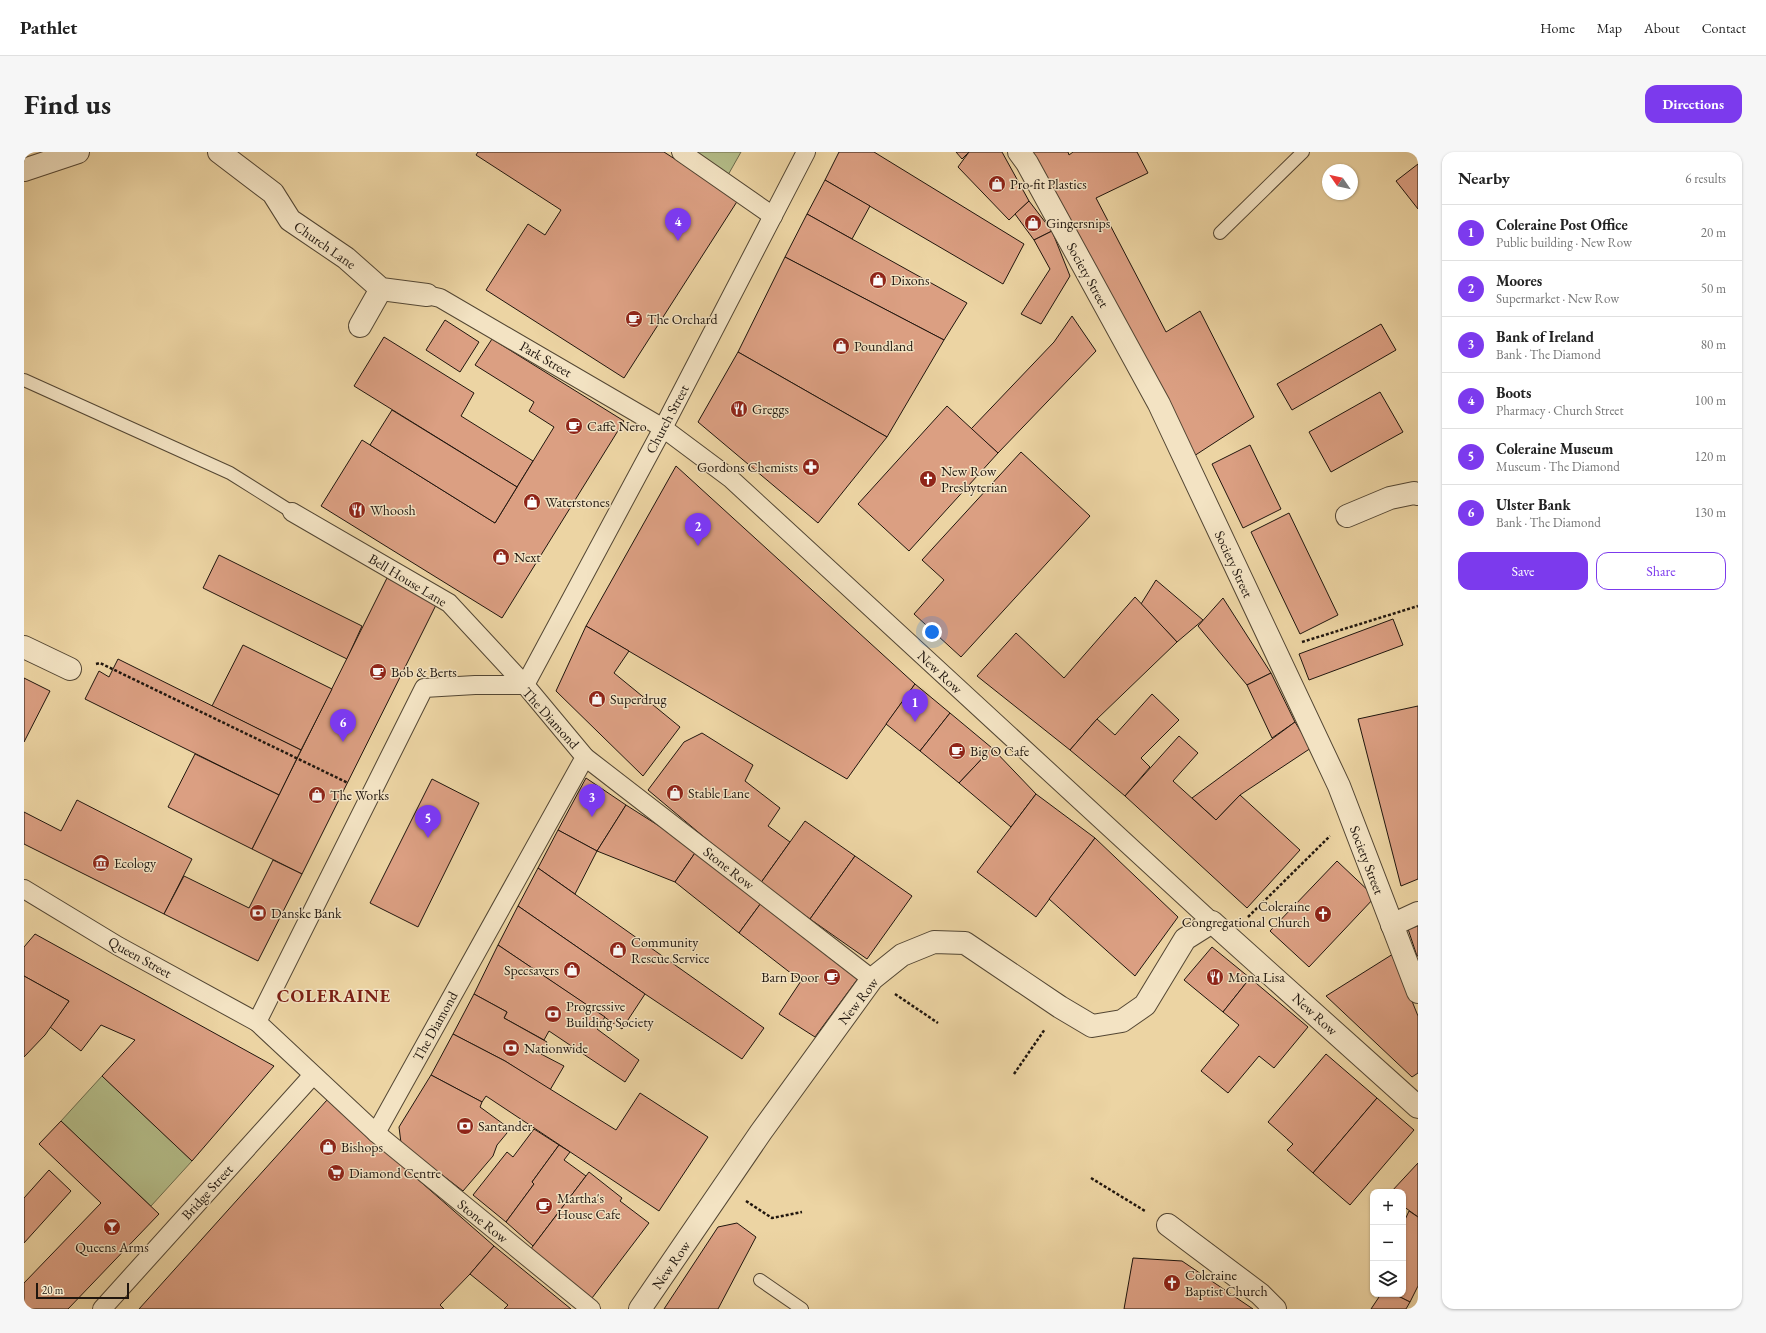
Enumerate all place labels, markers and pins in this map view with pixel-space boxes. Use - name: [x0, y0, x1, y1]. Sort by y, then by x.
- shop icon: Pro-fit Plastics: [987, 174, 1007, 194]
- place label: Pro-fit Plastics: [1010, 175, 1087, 193]
- pin: 4: [665, 208, 691, 241]
- shop icon: Gingersnips: [1023, 213, 1043, 233]
- place label: Gingersnips: [1046, 214, 1111, 232]
- shop icon: Dixons: [868, 270, 888, 290]
- place label: Dixons: [891, 271, 930, 289]
- cafe icon: The Orchard: [624, 309, 644, 329]
- place label: The Orchard: [647, 310, 718, 328]
- shop icon: Poundland: [831, 336, 851, 356]
- place label: Poundland: [854, 337, 914, 355]
- restaurant icon: Greggs: [729, 399, 749, 419]
- place label: Greggs: [752, 400, 790, 418]
- cafe icon: Caffè Nero: [564, 416, 584, 436]
- place label: Caffè Nero: [587, 417, 647, 435]
- pharmacy icon: Gordons Chemists: [801, 457, 821, 477]
- place label: Gordons Chemists: [697, 458, 798, 476]
- place label: New Row Presbyterian: [941, 462, 1008, 496]
- church icon: New Row Presbyterian: [918, 469, 938, 489]
- shop icon: Waterstones: [522, 492, 542, 512]
- place label: Waterstones: [545, 493, 610, 511]
- restaurant icon: Whoosh: [347, 500, 367, 520]
- place label: Whoosh: [370, 501, 416, 519]
- pin: 2: [685, 513, 711, 546]
- shop icon: Next: [491, 547, 511, 567]
- place label: Next: [514, 548, 541, 566]
- cafe icon: Bob & Berts: [368, 662, 388, 682]
- place label: Bob & Berts: [391, 663, 457, 681]
- shop icon: Superdrug: [587, 689, 607, 709]
- pin: 1: [902, 689, 928, 722]
- place label: Superdrug: [610, 690, 667, 708]
- pin: 6: [330, 709, 356, 742]
- cafe icon: Big O Cafe: [947, 741, 967, 761]
- place label: Big O Cafe: [970, 742, 1030, 760]
- shop icon: Stable Lane: [665, 783, 685, 803]
- pin: 3: [579, 784, 605, 817]
- place label: Stable Lane: [688, 784, 750, 802]
- shop icon: The Works: [307, 785, 327, 805]
- place label: The Works: [330, 786, 389, 804]
- pin: 5: [415, 805, 441, 838]
- museum icon: Ecology: [91, 853, 111, 873]
- place label: Ecology: [114, 854, 157, 872]
- place label: Coleraine Congregational Church: [1182, 897, 1311, 931]
- bank icon: Danske Bank: [248, 903, 268, 923]
- place label: Danske Bank: [271, 904, 342, 922]
- church icon: Coleraine Congregational Church: [1313, 904, 1333, 924]
- place label: Community Rescue Service: [631, 933, 710, 967]
- shop icon: Community Rescue Service: [608, 940, 628, 960]
- shop icon: Specsavers: [562, 960, 582, 980]
- place label: Specsavers: [504, 961, 559, 979]
- cafe icon: Barn Door: [822, 967, 842, 987]
- restaurant icon: Mona Lisa: [1205, 967, 1225, 987]
- place label: Barn Door: [761, 968, 819, 986]
- place label: Mona Lisa: [1228, 968, 1285, 986]
- place label: Progressive Building Society: [566, 997, 655, 1031]
- bank icon: Progressive Building Society: [543, 1004, 563, 1024]
- bank icon: Nationwide: [501, 1038, 521, 1058]
- place label: Nationwide: [524, 1039, 589, 1057]
- bank icon: Santander: [455, 1116, 475, 1136]
- place label: Santander: [478, 1117, 532, 1135]
- shop icon: Bishops: [318, 1137, 338, 1157]
- place label: Bishops: [341, 1138, 384, 1156]
- supermarket icon: Diamond Centre: [326, 1163, 346, 1183]
- place label: Diamond Centre: [349, 1164, 442, 1182]
- place label: Martha's House Cafe: [557, 1189, 621, 1223]
- cafe icon: Martha's House Cafe: [534, 1196, 554, 1216]
- bar icon: Queens Arms: [102, 1217, 122, 1237]
- place label: Queens Arms: [75, 1238, 149, 1256]
- place label: Coleraine Baptist Church: [1185, 1266, 1268, 1300]
- church icon: Coleraine Baptist Church: [1162, 1273, 1182, 1293]

